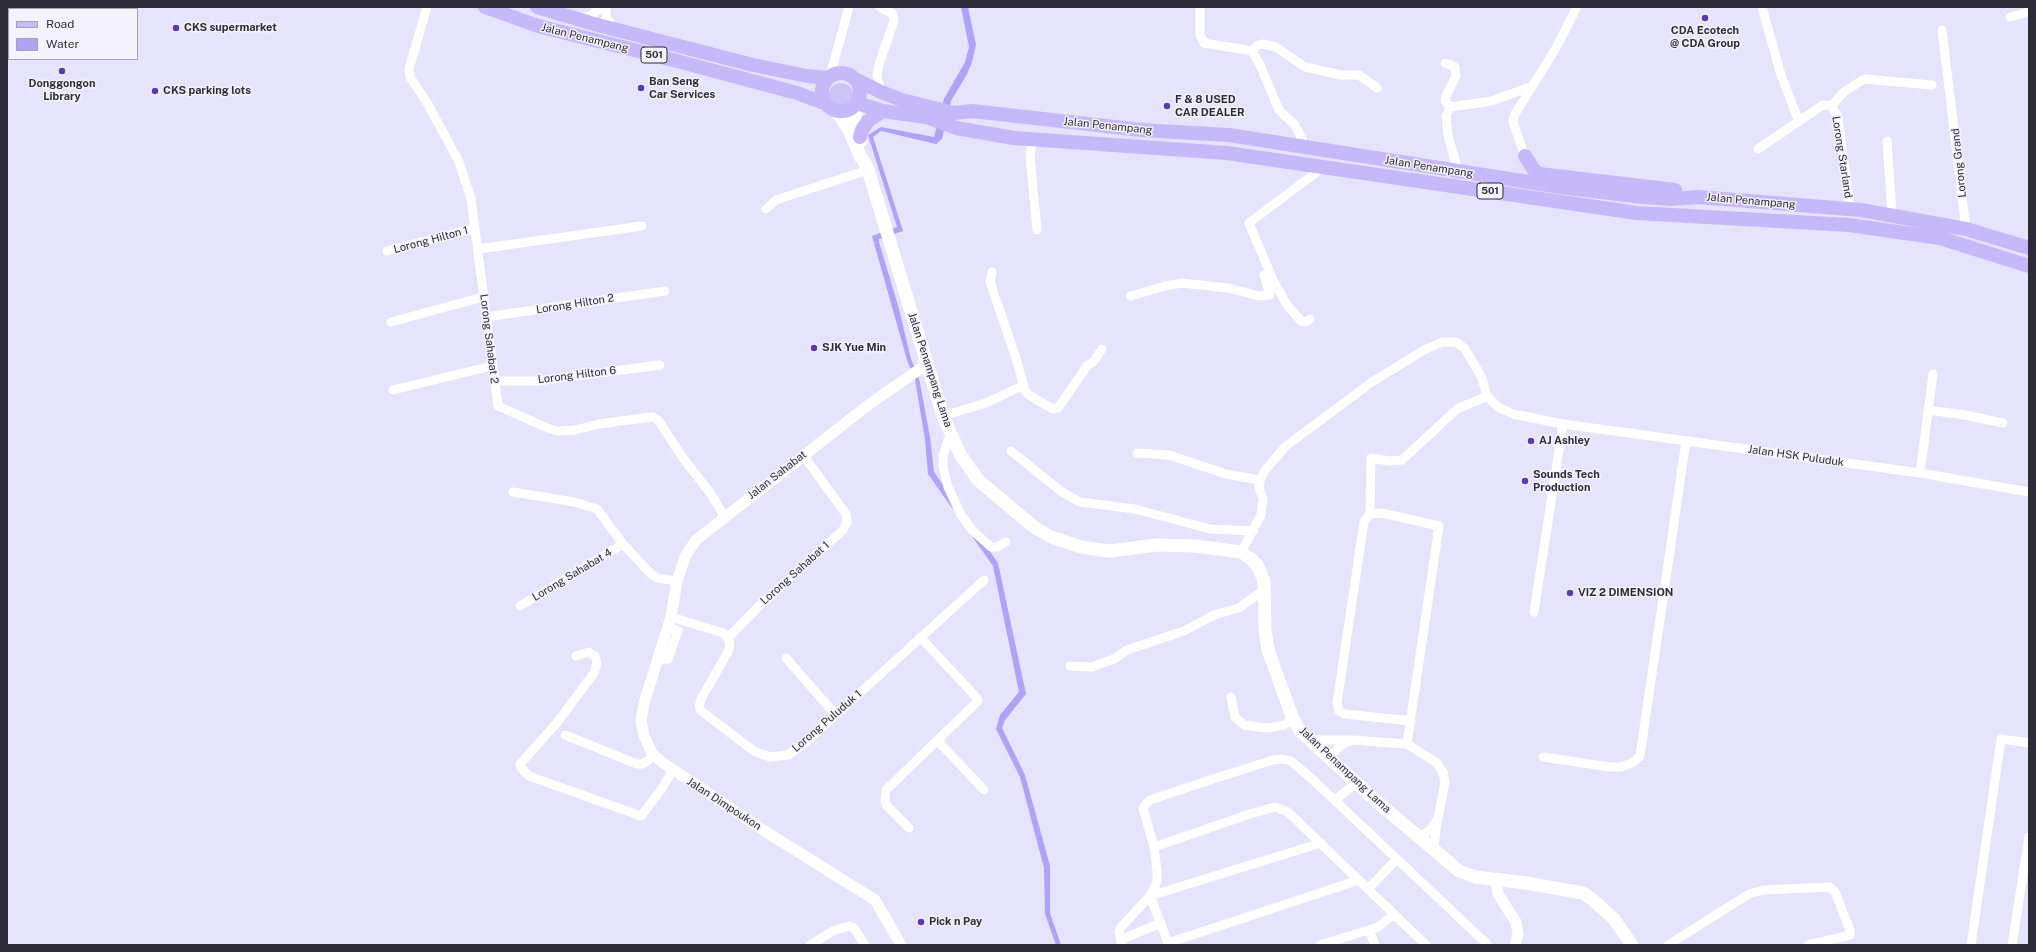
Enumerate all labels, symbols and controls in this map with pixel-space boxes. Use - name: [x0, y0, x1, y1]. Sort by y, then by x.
- legend: [8, 8, 138, 60]
- marker: CDA Ecotech @ CDA Group: [1700, 13, 1710, 23]
- text: Road: [46, 17, 74, 31]
- place label: CKS supermarket: [184, 21, 277, 35]
- street label: Jalan Penampang: [540, 21, 630, 55]
- marker: CKS supermarket: [171, 23, 181, 33]
- place label: CDA Ecotech @ CDA Group: [1670, 24, 1740, 50]
- text: Water: [46, 37, 79, 51]
- road number: 501: [641, 47, 667, 63]
- marker: Donggongon Library: [57, 66, 67, 76]
- place label: Ban Seng Car Services: [649, 75, 715, 101]
- place label: Donggongon Library: [29, 77, 95, 103]
- marker: Ban Seng Car Services: [636, 83, 646, 93]
- place label: CKS parking lots: [163, 84, 251, 98]
- marker: CKS parking lots: [150, 86, 160, 96]
- place label: F & 8 USED CAR DEALER: [1175, 93, 1245, 119]
- marker: F & 8 USED CAR DEALER: [1162, 101, 1172, 111]
- street label: Jalan Penampang: [1063, 115, 1153, 137]
- street label: Lorong Starland: [1829, 115, 1855, 199]
- street label: Lorong Grand: [1949, 128, 1969, 198]
- street label: Jalan Penampang: [1384, 153, 1474, 181]
- road number: 501: [1477, 183, 1503, 199]
- street label: Jalan Penampang: [1706, 191, 1796, 211]
- street label: Lorong Hilton 1: [392, 224, 470, 256]
- street label: Lorong Hilton 2: [535, 291, 615, 317]
- street label: Lorong Sahabat 2: [477, 293, 501, 385]
- street label: Jalan Penampang Lama: [905, 311, 955, 429]
- place label: SJK Yue Min: [822, 341, 886, 355]
- marker: SJK Yue Min: [809, 343, 819, 353]
- street label: Lorong Hilton 6: [537, 364, 617, 386]
- place label: AJ Ashley: [1539, 434, 1590, 448]
- marker: AJ Ashley: [1526, 436, 1536, 446]
- street label: Jalan HSK Puluduk: [1747, 443, 1845, 469]
- street label: Jalan Sahabat: [745, 448, 809, 502]
- place label: Sounds Tech Production: [1533, 468, 1600, 494]
- marker: Sounds Tech Production: [1520, 476, 1530, 486]
- street label: Lorong Sahabat 1: [758, 539, 832, 607]
- street label: Lorong Sahabat 4: [530, 546, 614, 604]
- place label: VIZ 2 DIMENSION: [1578, 586, 1673, 600]
- marker: VIZ 2 DIMENSION: [1565, 588, 1575, 598]
- street label: Lorong Puluduk 1: [789, 687, 865, 755]
- street label: Jalan Penampang Lama: [1297, 724, 1393, 816]
- street label: Jalan Dimpoukon: [684, 775, 764, 833]
- place label: Pick n Pay: [929, 915, 982, 929]
- marker: Pick n Pay: [916, 917, 926, 927]

